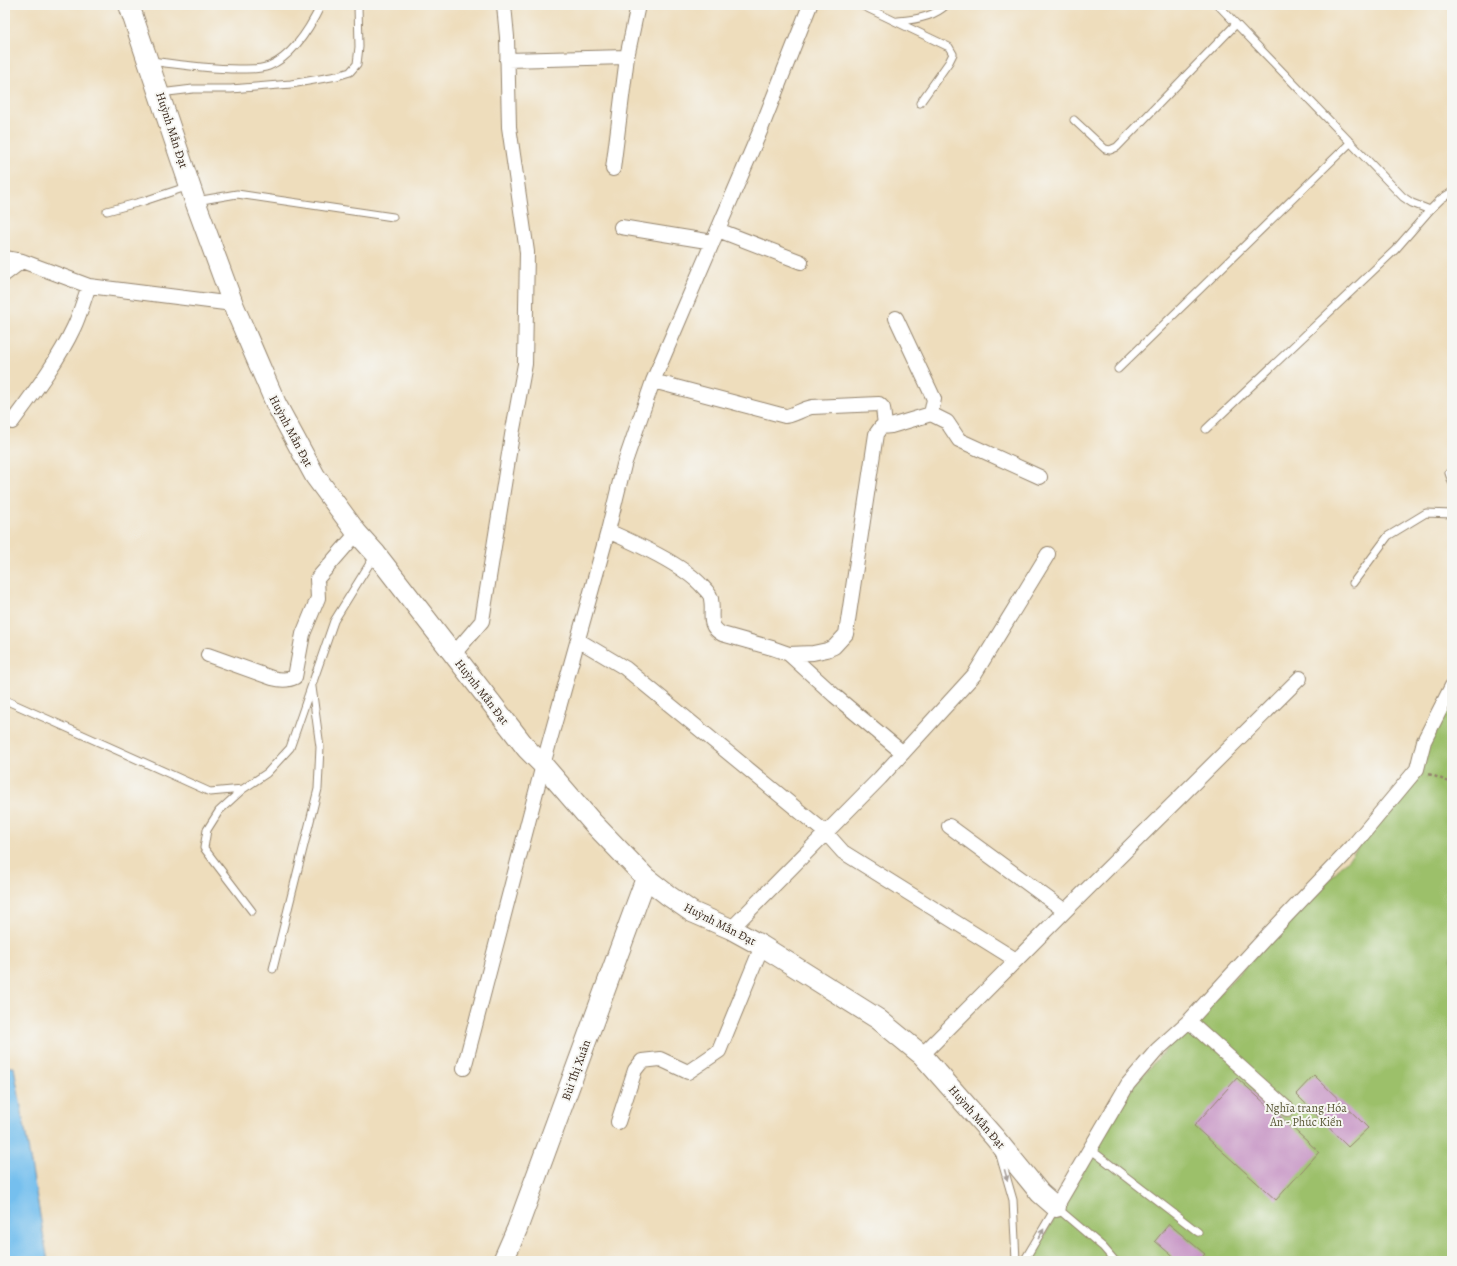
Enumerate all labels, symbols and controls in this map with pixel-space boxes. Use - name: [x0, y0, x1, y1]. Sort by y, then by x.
- street label: Huỳnh Mẫn Đạt: [152, 90, 192, 170]
- street label: Huỳnh Mẫn Đạt: [265, 392, 317, 470]
- street label: Huỳnh Mẫn Đạt: [451, 656, 513, 728]
- street label: Huỳnh Mẫn Đạt: [681, 899, 759, 949]
- street label: Bùi Thị Xuân: [558, 1037, 594, 1103]
- street label: Huỳnh Mẫn Đạt: [945, 1082, 1009, 1152]
- park label: Nghĩa trang Hóa An - Phúc Kiến: [1265, 1100, 1347, 1130]
- one-way arrow: [1003, 1170, 1009, 1182]
- one-way arrow: [1037, 1229, 1044, 1240]

